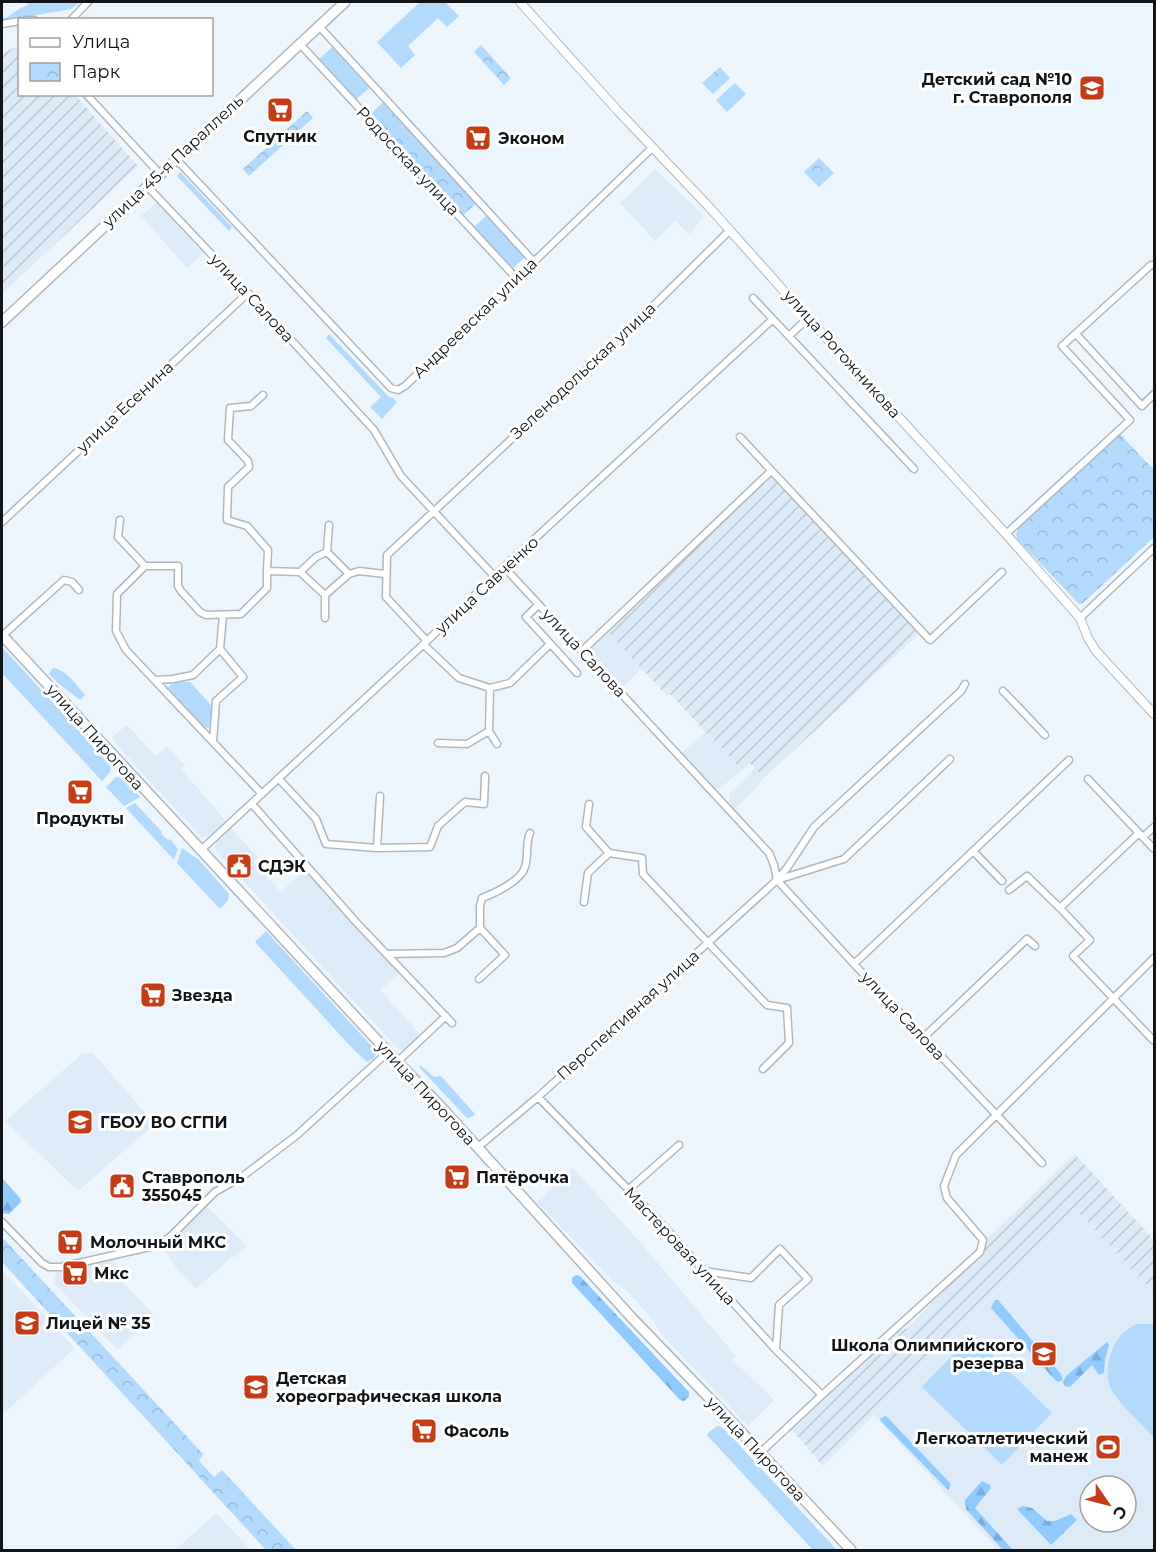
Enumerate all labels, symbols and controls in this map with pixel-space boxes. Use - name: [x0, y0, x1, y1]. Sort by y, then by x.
- legend: [18, 18, 213, 96]
- text: Улица: [72, 31, 130, 53]
- text: Парк: [72, 61, 121, 83]
- place label: Детский сад №10 г. Ставрополя: [922, 70, 1072, 107]
- school or university icon: Детский сад №10 г. Ставрополя: [1077, 73, 1107, 103]
- street label: улица 45-я Параллель: [98, 91, 247, 232]
- supermarket icon: Спутник: [265, 95, 295, 125]
- street label: Родосская улица: [353, 103, 463, 219]
- supermarket icon: Эконом: [463, 123, 493, 153]
- place label: Спутник: [243, 127, 318, 146]
- place label: Эконом: [498, 129, 565, 148]
- street label: улица Салова: [205, 249, 298, 346]
- street label: Андреевская улица: [409, 254, 541, 382]
- street label: улица Рогожникова: [779, 285, 905, 422]
- street label: Зеленодольская улица: [506, 299, 660, 443]
- street label: улица Есенина: [72, 357, 177, 457]
- street label: улица Савченко: [431, 532, 542, 638]
- street label: улица Салова: [537, 604, 630, 701]
- street label: улица Пирогова: [42, 679, 148, 794]
- supermarket icon: Продукты: [65, 777, 95, 807]
- place label: Продукты: [36, 809, 124, 828]
- public building icon: СДЭК: [224, 851, 254, 881]
- place label: СДЭК: [258, 857, 306, 876]
- street label: Перспективная улица: [553, 946, 703, 1084]
- street label: улица Салова: [856, 967, 949, 1064]
- supermarket icon: Звезда: [138, 980, 168, 1010]
- place label: Звезда: [171, 986, 233, 1005]
- street label: улица Пирогова: [372, 1036, 479, 1149]
- school or university icon: ГБОУ ВО СГПИ: [65, 1107, 95, 1137]
- place label: ГБОУ ВО СГПИ: [100, 1113, 228, 1132]
- supermarket icon: Пятёрочка: [442, 1162, 472, 1192]
- place label: Ставрополь 355045: [141, 1168, 245, 1205]
- place label: Пятёрочка: [476, 1168, 569, 1187]
- public building icon: Ставрополь 355045: [107, 1171, 137, 1201]
- street label: Мастеровая улица: [620, 1183, 740, 1309]
- supermarket icon: Молочный МКС: [55, 1227, 85, 1257]
- place label: Молочный МКС: [90, 1233, 227, 1252]
- supermarket icon: Мкс: [60, 1258, 90, 1288]
- place label: Мкс: [94, 1264, 129, 1283]
- school or university icon: Лицей № 35: [12, 1308, 42, 1338]
- place label: Лицей № 35: [46, 1314, 151, 1333]
- place label: Школа Олимпийского резерва: [831, 1336, 1024, 1373]
- school or university icon: Школа Олимпийского резерва: [1029, 1339, 1059, 1369]
- place label: Детская хореографическая школа: [276, 1369, 502, 1406]
- school or university icon: Детская хореографическая школа: [241, 1372, 271, 1402]
- street label: улица Пирогова: [702, 1392, 809, 1505]
- supermarket icon: Фасоль: [409, 1416, 439, 1446]
- place label: Фасоль: [444, 1422, 509, 1441]
- place label: Легкоатлетический манеж: [915, 1429, 1088, 1466]
- sports icon: Легкоатлетический манеж: [1093, 1432, 1123, 1462]
- north arrow: [1078, 1474, 1138, 1534]
- text: С: [1109, 1502, 1131, 1523]

